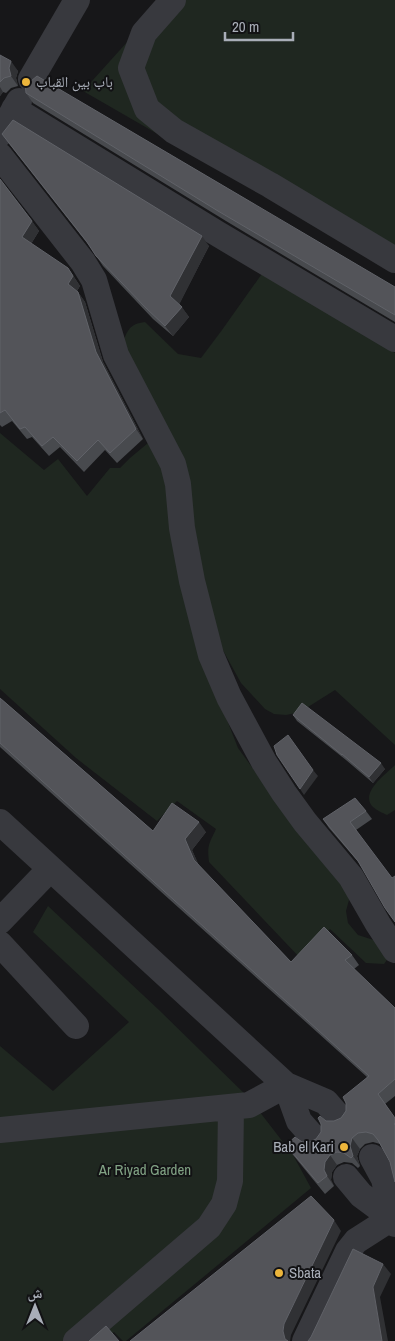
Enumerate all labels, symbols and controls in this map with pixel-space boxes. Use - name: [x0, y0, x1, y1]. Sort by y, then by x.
- scale bar: [225, 10, 292, 42]
- text: 20 m: [232, 16, 259, 37]
- place label: باب بين القباب: [36, 71, 113, 92]
- marker: باب بين القباب: [20, 76, 32, 88]
- place label: Bab el Kari: [273, 1136, 334, 1157]
- marker: Bab el Kari: [338, 1141, 350, 1153]
- park label: Ar Riyad Garden: [98, 1159, 191, 1180]
- place label: Sbata: [289, 1262, 321, 1283]
- marker: Sbata: [273, 1267, 285, 1279]
- north arrow: [10, 1281, 60, 1331]
- text: ش: [28, 1284, 43, 1302]

